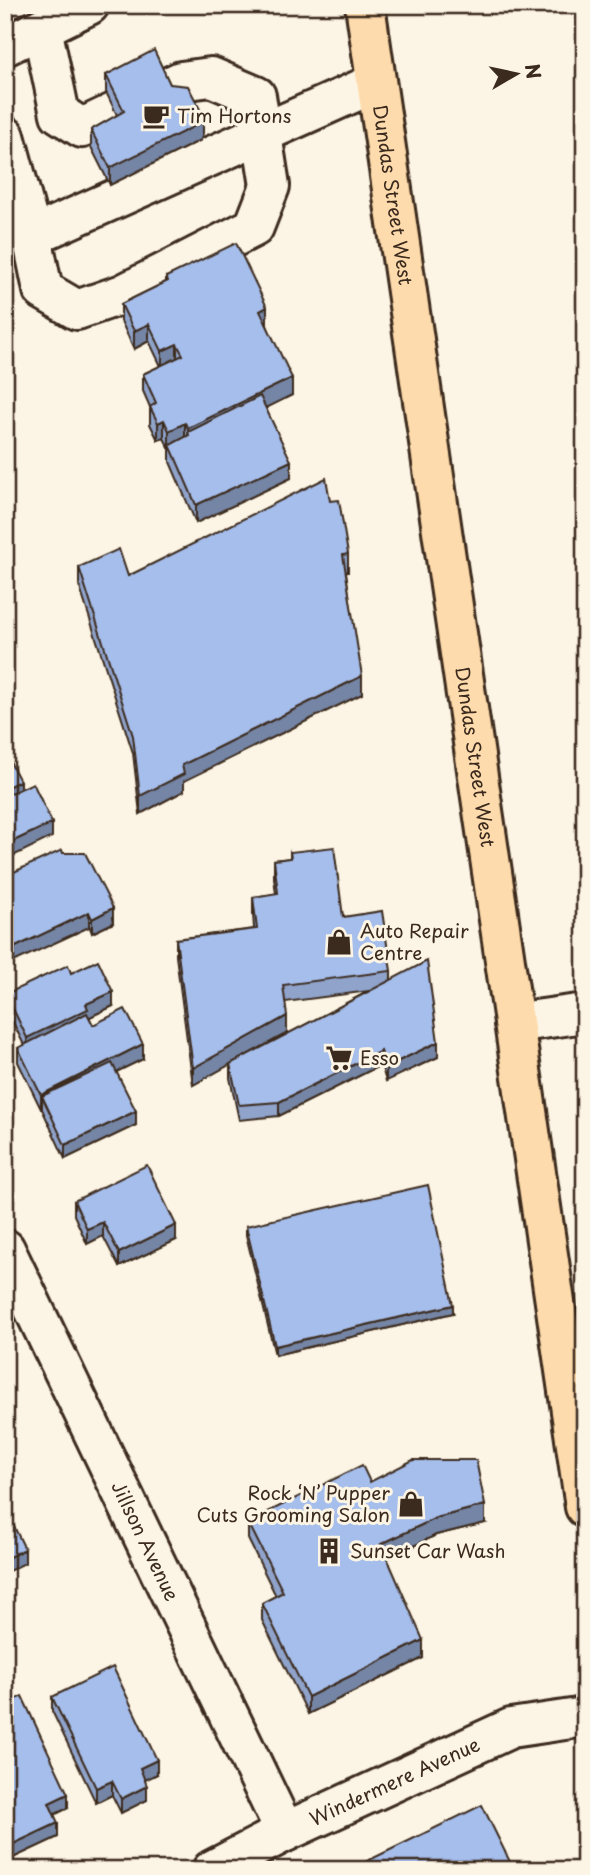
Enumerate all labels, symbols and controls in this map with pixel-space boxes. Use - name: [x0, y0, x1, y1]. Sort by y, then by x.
- north arrow: [482, 38, 552, 108]
- text: N: [519, 62, 549, 81]
- cafe icon: Tim Hortons: [141, 101, 171, 131]
- place label: Tim Hortons: [177, 101, 291, 129]
- street label: Dundas Street West: [367, 103, 421, 287]
- street label: Dundas Street West: [449, 665, 503, 849]
- place label: Auto Repair Centre: [360, 916, 469, 966]
- shop icon: Auto Repair Centre: [324, 927, 354, 957]
- supermarket icon: Esso: [324, 1043, 354, 1073]
- place label: Esso: [360, 1043, 399, 1071]
- street label: Jillson Avenue: [105, 1476, 187, 1605]
- place label: Rock ‘N’ Pupper Cuts Grooming Salon: [197, 1478, 390, 1528]
- shop icon: Rock ‘N’ Pupper Cuts Grooming Salon: [396, 1489, 426, 1519]
- building icon: Sunset Car Wash: [314, 1536, 344, 1566]
- place label: Sunset Car Wash: [350, 1536, 505, 1564]
- street label: Windermere Avenue: [305, 1729, 484, 1832]

